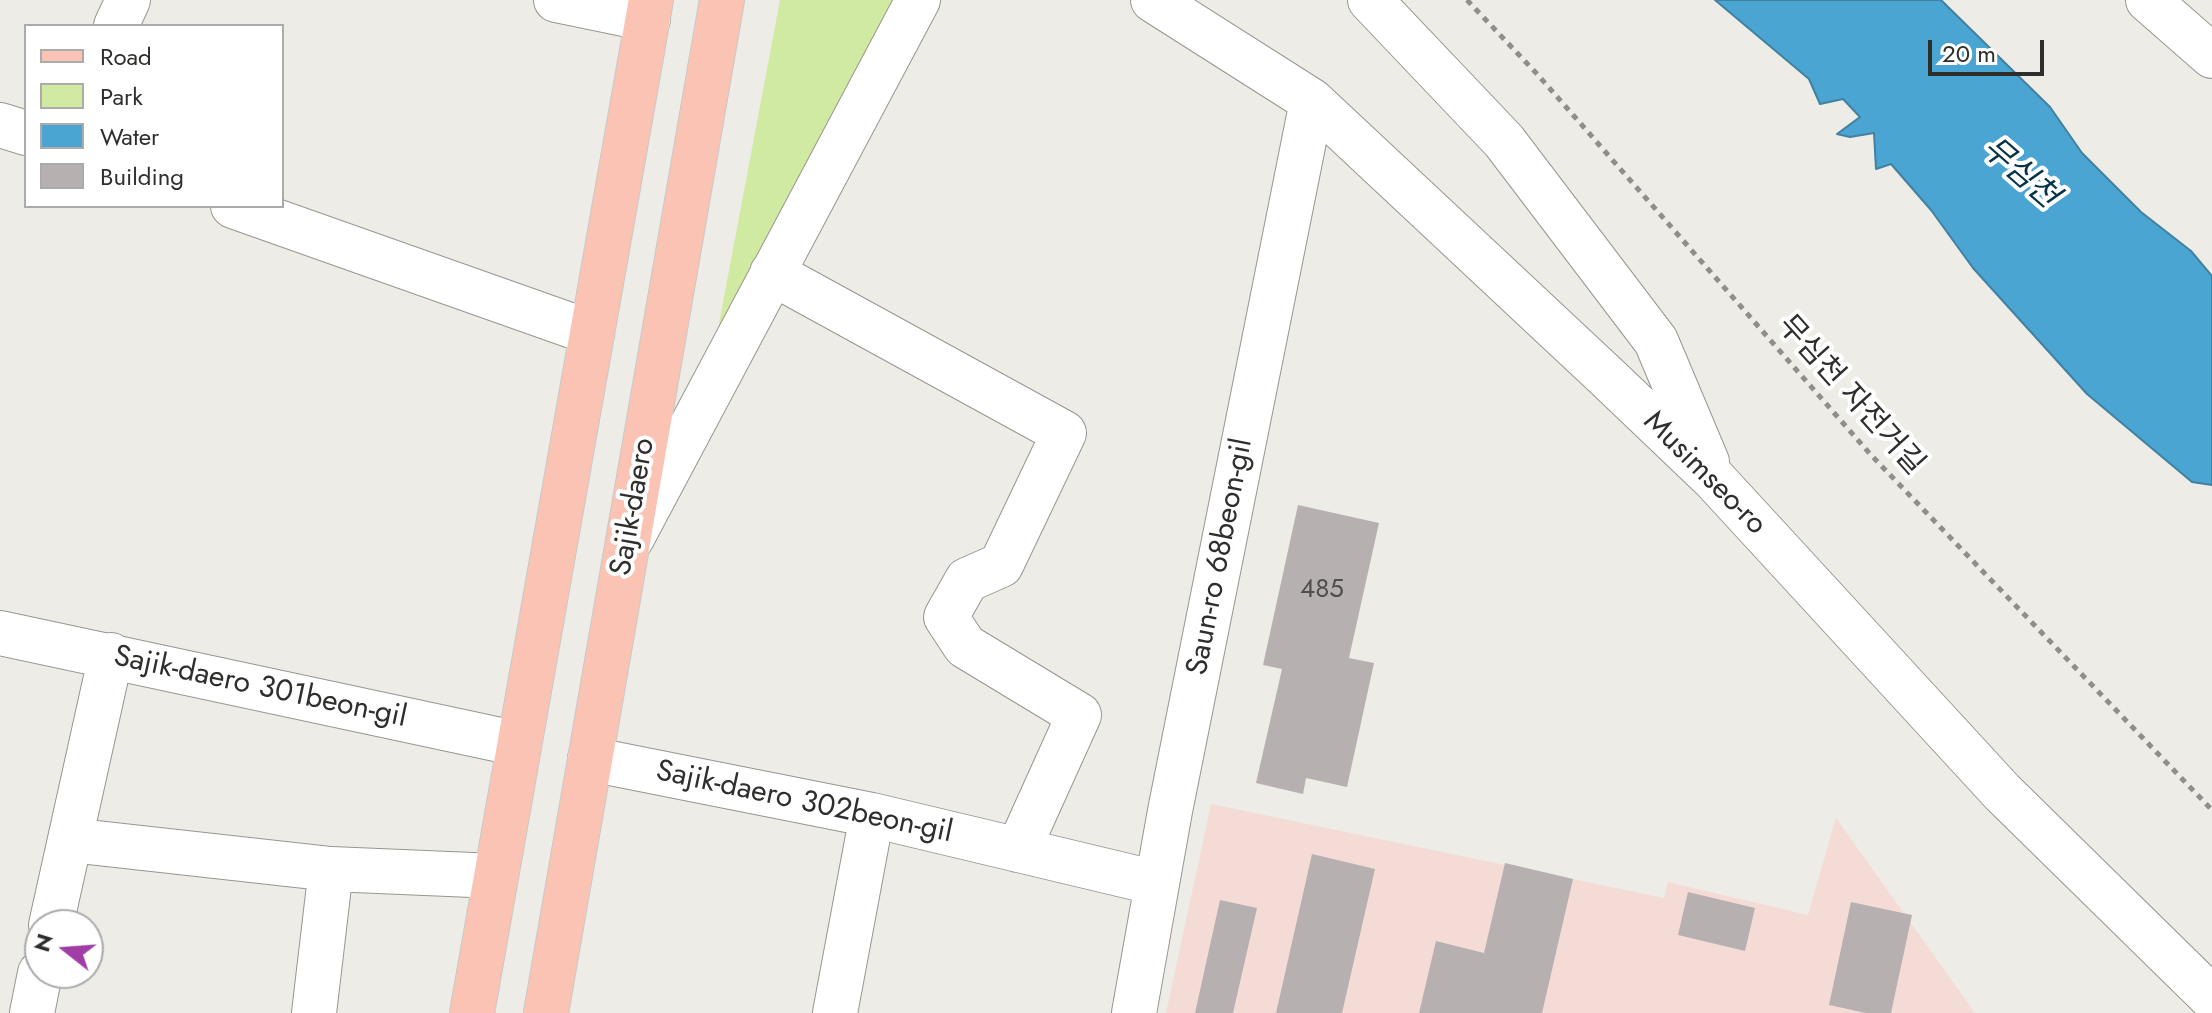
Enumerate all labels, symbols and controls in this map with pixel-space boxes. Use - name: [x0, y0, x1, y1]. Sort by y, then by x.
- legend: [24, 24, 284, 208]
- scale bar: [1932, 24, 2048, 74]
- text: 20 m: [1942, 36, 1996, 71]
- text: Road: [100, 39, 152, 74]
- text: Park: [100, 79, 143, 114]
- text: Water: [100, 119, 159, 154]
- water label: 무심천: [1973, 131, 2065, 217]
- text: Building: [100, 159, 184, 194]
- street label: 무심천 자전거길: [1769, 309, 1931, 483]
- street label: Musimseo-ro: [1635, 405, 1773, 543]
- street label: Sajik-daero: [604, 435, 664, 579]
- street label: Saun-ro 68beon-gil: [1180, 436, 1262, 678]
- house number: 485: [1300, 575, 1344, 607]
- street label: Sajik-daero 301beon-gil: [110, 639, 410, 737]
- street label: Sajik-daero 302beon-gil: [653, 754, 955, 852]
- north arrow: [24, 909, 104, 989]
- text: N: [25, 930, 61, 956]

